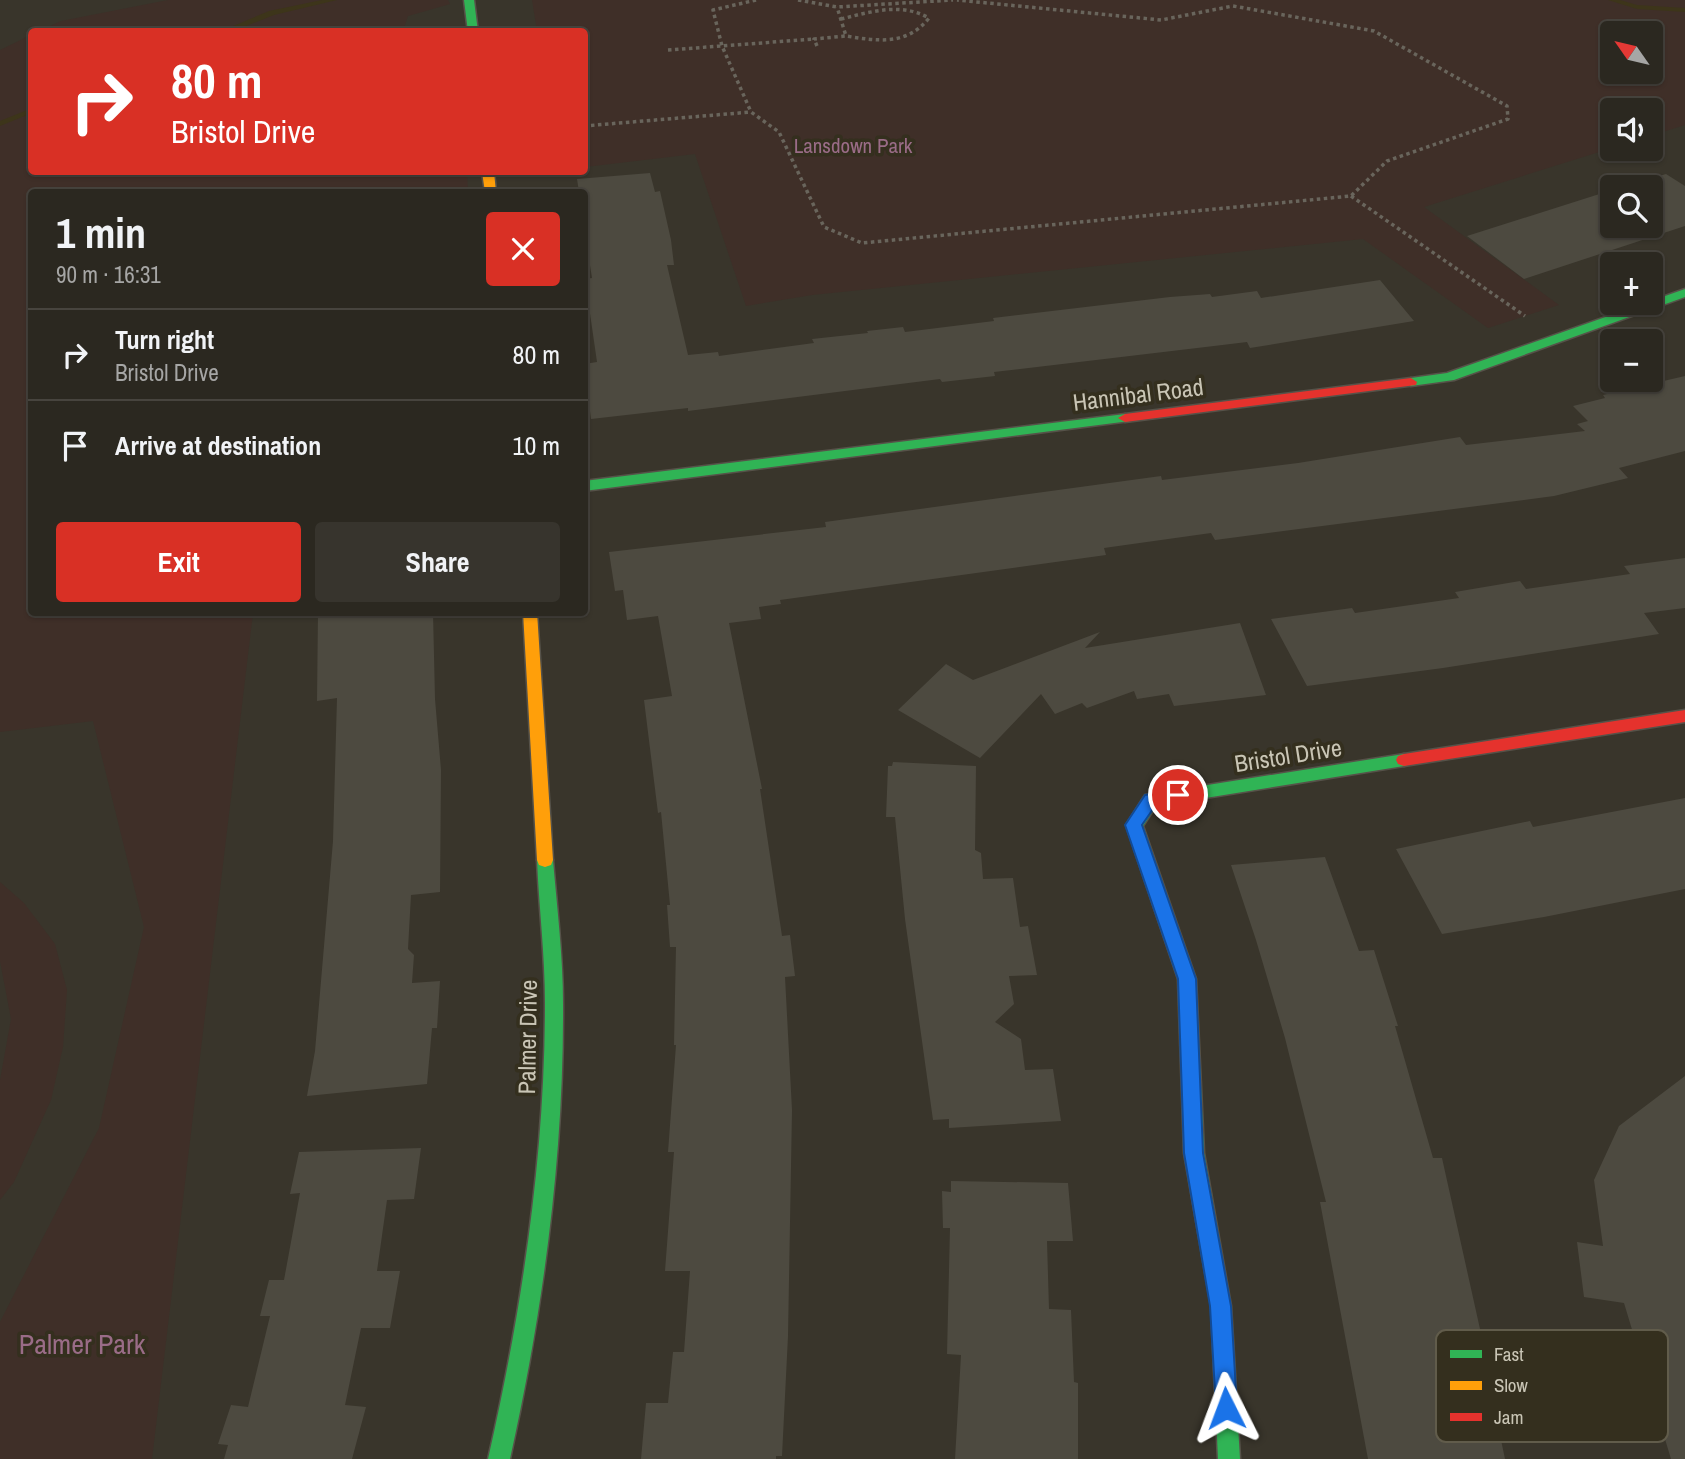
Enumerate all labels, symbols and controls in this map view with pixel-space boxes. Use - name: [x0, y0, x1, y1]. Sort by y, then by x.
- north arrow: [1600, 21, 1662, 84]
- map controls: [1600, 21, 1663, 392]
- text: 80 m: [171, 47, 263, 113]
- icon: right: [56, 56, 147, 147]
- button: sound: [1600, 98, 1663, 161]
- text: Bristol Drive: [171, 110, 315, 153]
- park label: Lansdown Park: [794, 131, 913, 160]
- button: search: [1600, 175, 1663, 238]
- text: 1 min: [56, 205, 146, 261]
- button: close: [486, 212, 560, 286]
- button: +: [1600, 252, 1663, 315]
- text: 90 m · 16:31: [56, 259, 161, 290]
- text: Turn right: [115, 322, 214, 357]
- button: −: [1600, 329, 1663, 392]
- icon: right: [56, 336, 94, 374]
- text: 80 m: [513, 337, 560, 372]
- text: Bristol Drive: [115, 357, 219, 388]
- street label: Hannibal Road: [1071, 370, 1205, 418]
- icon: arrive: [56, 427, 94, 465]
- text: Arrive at destination: [115, 428, 321, 463]
- text: 10 m: [513, 428, 560, 463]
- button: Exit: [56, 522, 301, 602]
- button: Share: [315, 522, 560, 602]
- street label: Bristol Drive: [1232, 731, 1344, 779]
- pin: [1148, 765, 1208, 825]
- icon: arrive: [1159, 776, 1197, 814]
- street label: Palmer Drive: [510, 979, 544, 1095]
- park label: Palmer Park: [19, 1325, 146, 1363]
- legend: [1436, 1330, 1668, 1442]
- text: Fast: [1494, 1341, 1524, 1367]
- position arrow: [1189, 1371, 1263, 1445]
- text: Slow: [1494, 1372, 1529, 1398]
- text: Jam: [1494, 1404, 1523, 1430]

